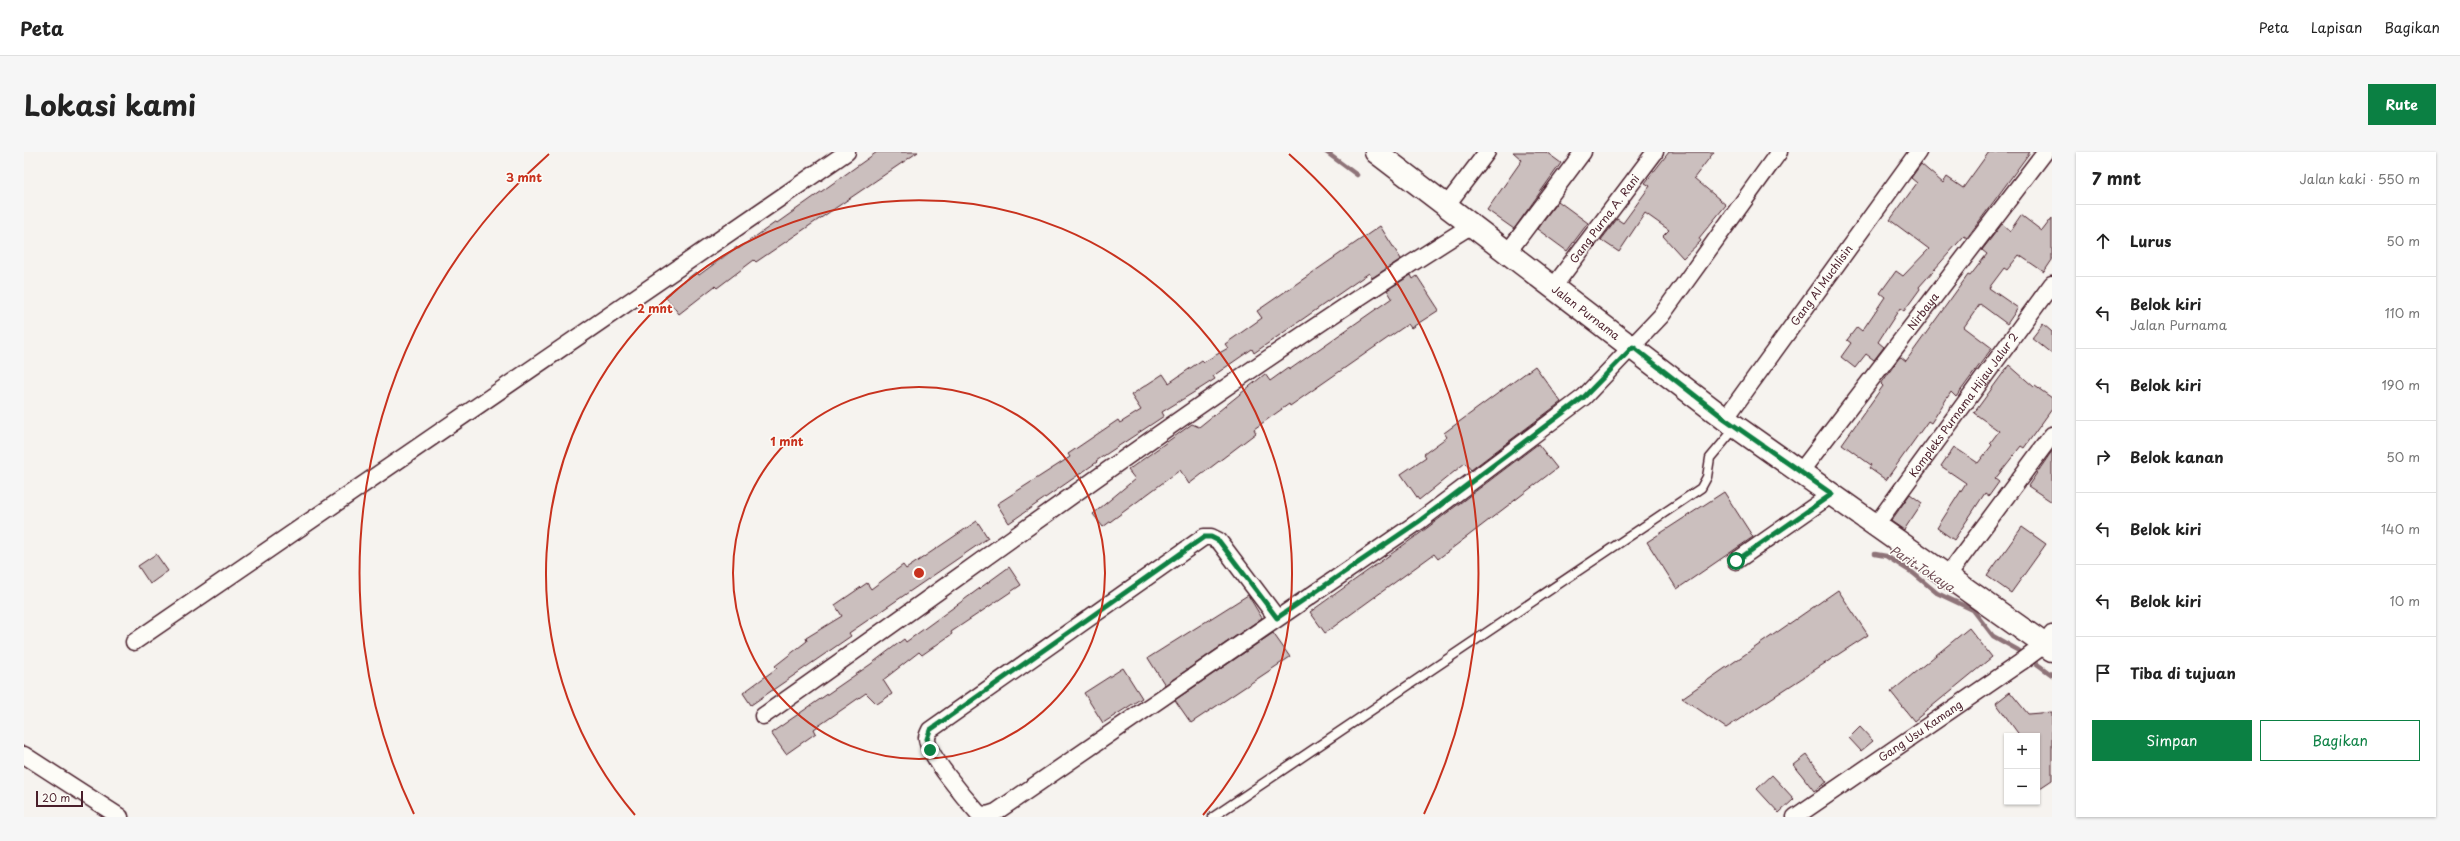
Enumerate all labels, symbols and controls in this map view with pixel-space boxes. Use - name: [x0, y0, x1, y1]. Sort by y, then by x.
- text: Peta: [20, 14, 64, 42]
- text: Peta: [2259, 17, 2289, 38]
- text: Lapisan: [2311, 17, 2362, 38]
- text: Bagikan: [2384, 17, 2440, 38]
- text: Lokasi kami: [24, 83, 196, 126]
- button: Rute: [2368, 84, 2436, 125]
- text: 7 mnt: [2092, 165, 2141, 191]
- text: 3 mnt: [506, 168, 542, 186]
- text: Jalan kaki · 550 m: [2300, 169, 2420, 188]
- street label: Gang Purna A. Rani: [1565, 171, 1643, 267]
- text: Lurus: [2130, 229, 2171, 252]
- icon: ahead: [2092, 230, 2114, 252]
- text: 50 m: [2386, 231, 2420, 250]
- street label: Gang Al Muchlisin: [1786, 241, 1856, 329]
- street label: Jalan Purnama: [1548, 280, 1624, 344]
- street label: Nirbaya: [1903, 289, 1943, 333]
- text: Belok kiri: [2130, 292, 2201, 315]
- text: 2 mnt: [637, 299, 673, 317]
- icon: left: [2092, 302, 2114, 324]
- text: 110 m: [2385, 303, 2420, 322]
- text: Jalan Purnama: [2130, 315, 2227, 334]
- street label: Kompleks Purnama Hijau Jalur 2: [1904, 329, 2022, 481]
- text: Belok kiri: [2130, 373, 2201, 396]
- icon: left: [2092, 374, 2114, 396]
- text: 190 m: [2381, 375, 2420, 394]
- text: 1 mnt: [770, 432, 804, 450]
- text: Belok kanan: [2130, 445, 2224, 468]
- icon: right: [2092, 446, 2114, 468]
- text: 50 m: [2386, 447, 2420, 466]
- text: Belok kiri: [2130, 517, 2201, 540]
- icon: left: [2092, 518, 2114, 540]
- text: 140 m: [2381, 519, 2420, 538]
- water label: Parit Tokaya: [1887, 541, 1959, 596]
- route start: [1727, 552, 1745, 570]
- centre of rings: [912, 566, 926, 580]
- text: Belok kiri: [2130, 589, 2201, 612]
- icon: left: [2092, 590, 2114, 612]
- text: 10 m: [2390, 591, 2420, 610]
- text: Tiba di tujuan: [2130, 661, 2236, 684]
- icon: arrive: [2092, 662, 2114, 684]
- street label: Gang Usu Kamang: [1875, 696, 1966, 765]
- button: Simpan: [2092, 720, 2252, 761]
- button: Bagikan: [2260, 720, 2420, 761]
- map controls: [2004, 733, 2040, 805]
- button: +: [2004, 733, 2040, 769]
- route end: [921, 741, 939, 759]
- button: −: [2004, 769, 2040, 805]
- scale bar: [36, 789, 83, 808]
- text: 20 m: [42, 789, 70, 806]

